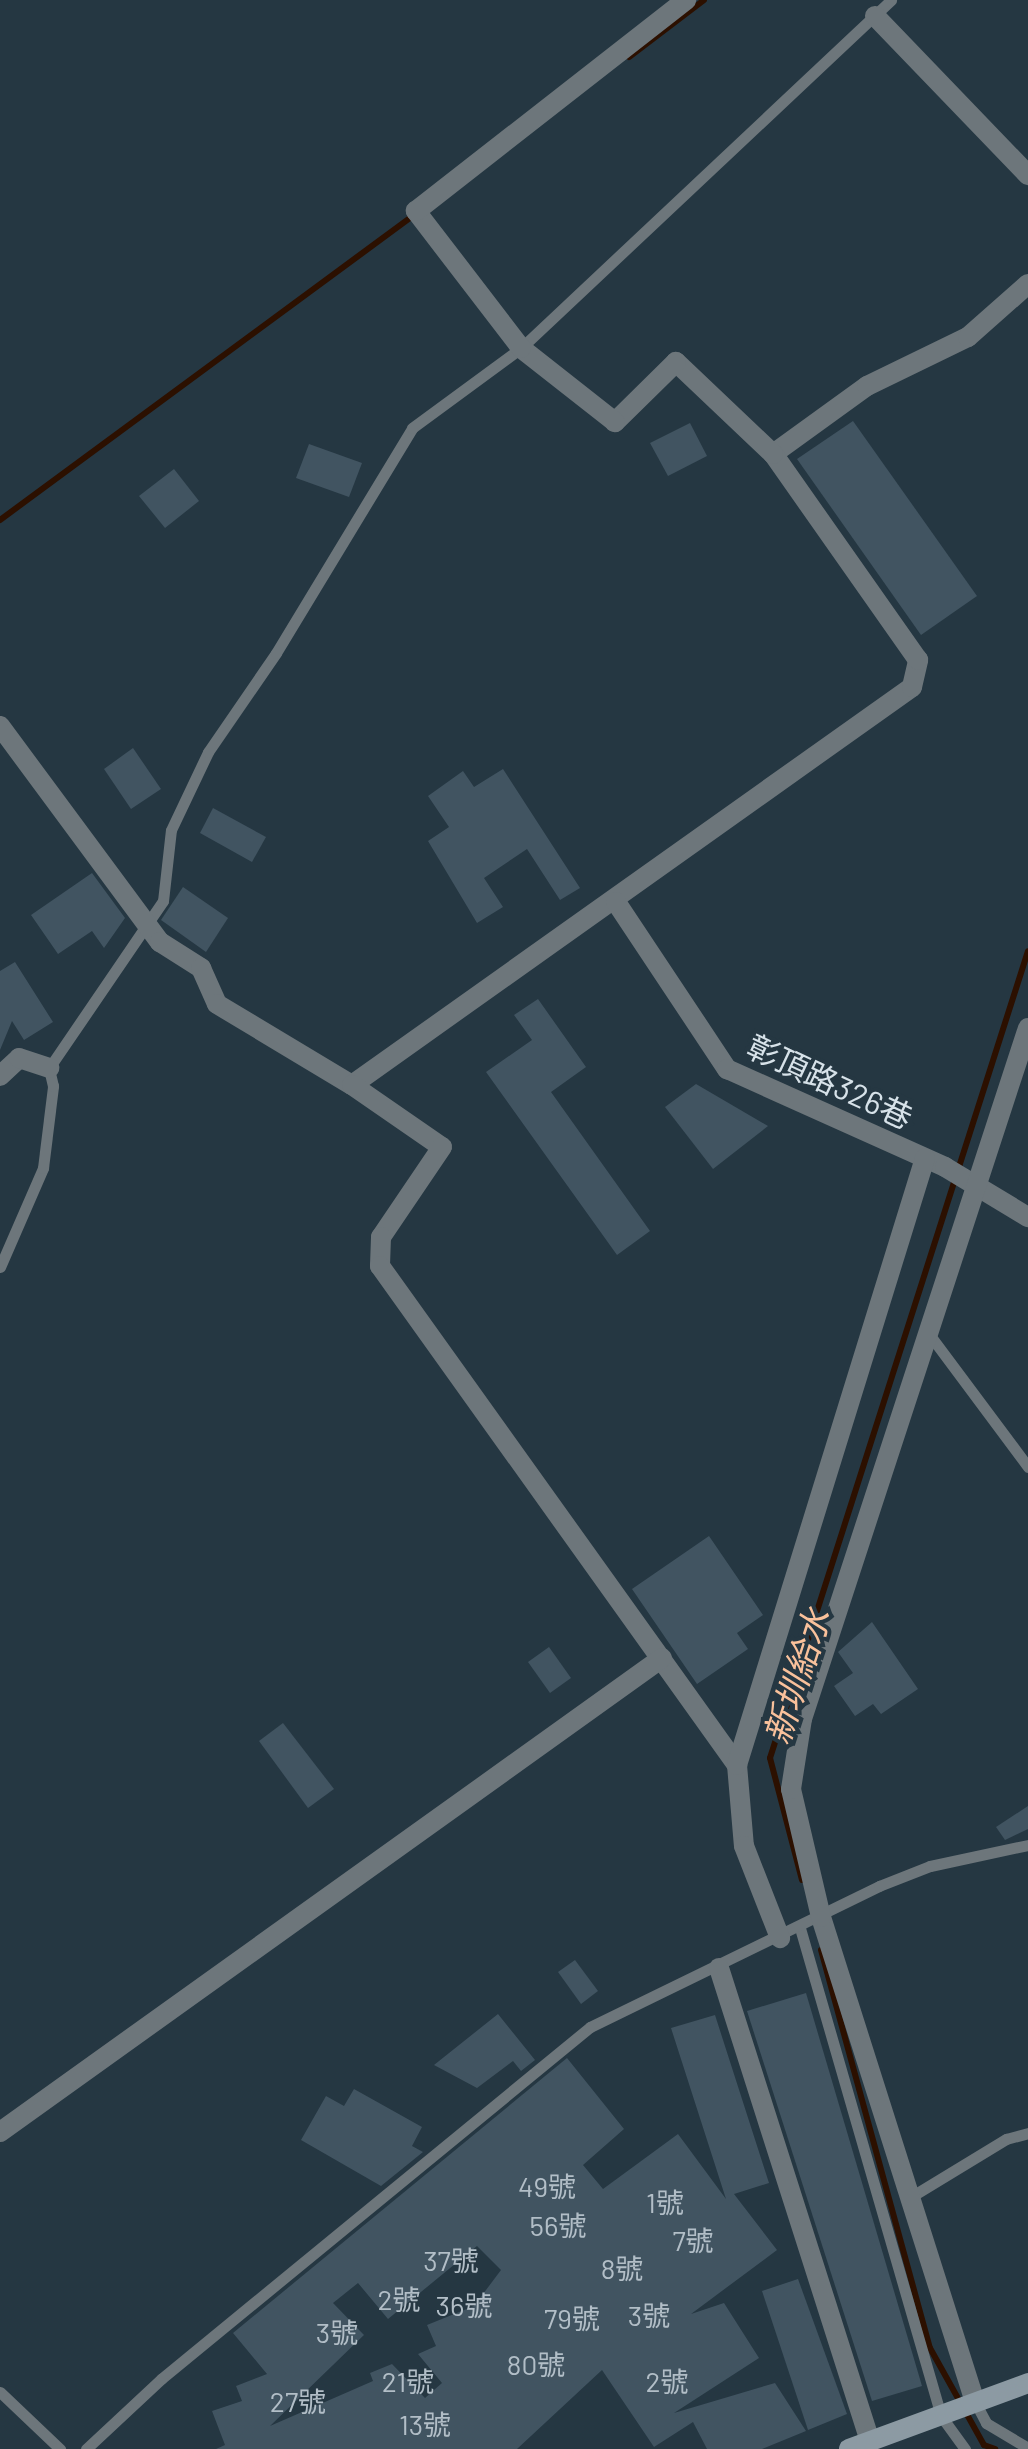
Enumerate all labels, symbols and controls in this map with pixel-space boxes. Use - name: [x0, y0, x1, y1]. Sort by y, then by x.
- street label: 彰頂路326巷: [741, 1026, 919, 1136]
- water label: 新圳給水: [754, 1603, 838, 1749]
- house number: 49號: [518, 2169, 576, 2203]
- house number: 1號: [646, 2185, 684, 2219]
- house number: 56號: [530, 2208, 586, 2242]
- house number: 7號: [672, 2223, 714, 2257]
- house number: 37號: [423, 2243, 479, 2277]
- house number: 8號: [601, 2251, 643, 2285]
- house number: 2號: [377, 2282, 421, 2316]
- house number: 36號: [436, 2288, 492, 2322]
- house number: 3號: [628, 2298, 670, 2332]
- house number: 79號: [544, 2301, 600, 2335]
- house number: 3號: [316, 2315, 358, 2349]
- house number: 80號: [507, 2347, 565, 2381]
- house number: 21號: [382, 2364, 434, 2398]
- house number: 2號: [645, 2364, 689, 2398]
- house number: 27號: [270, 2384, 326, 2418]
- house number: 13號: [399, 2407, 451, 2441]

